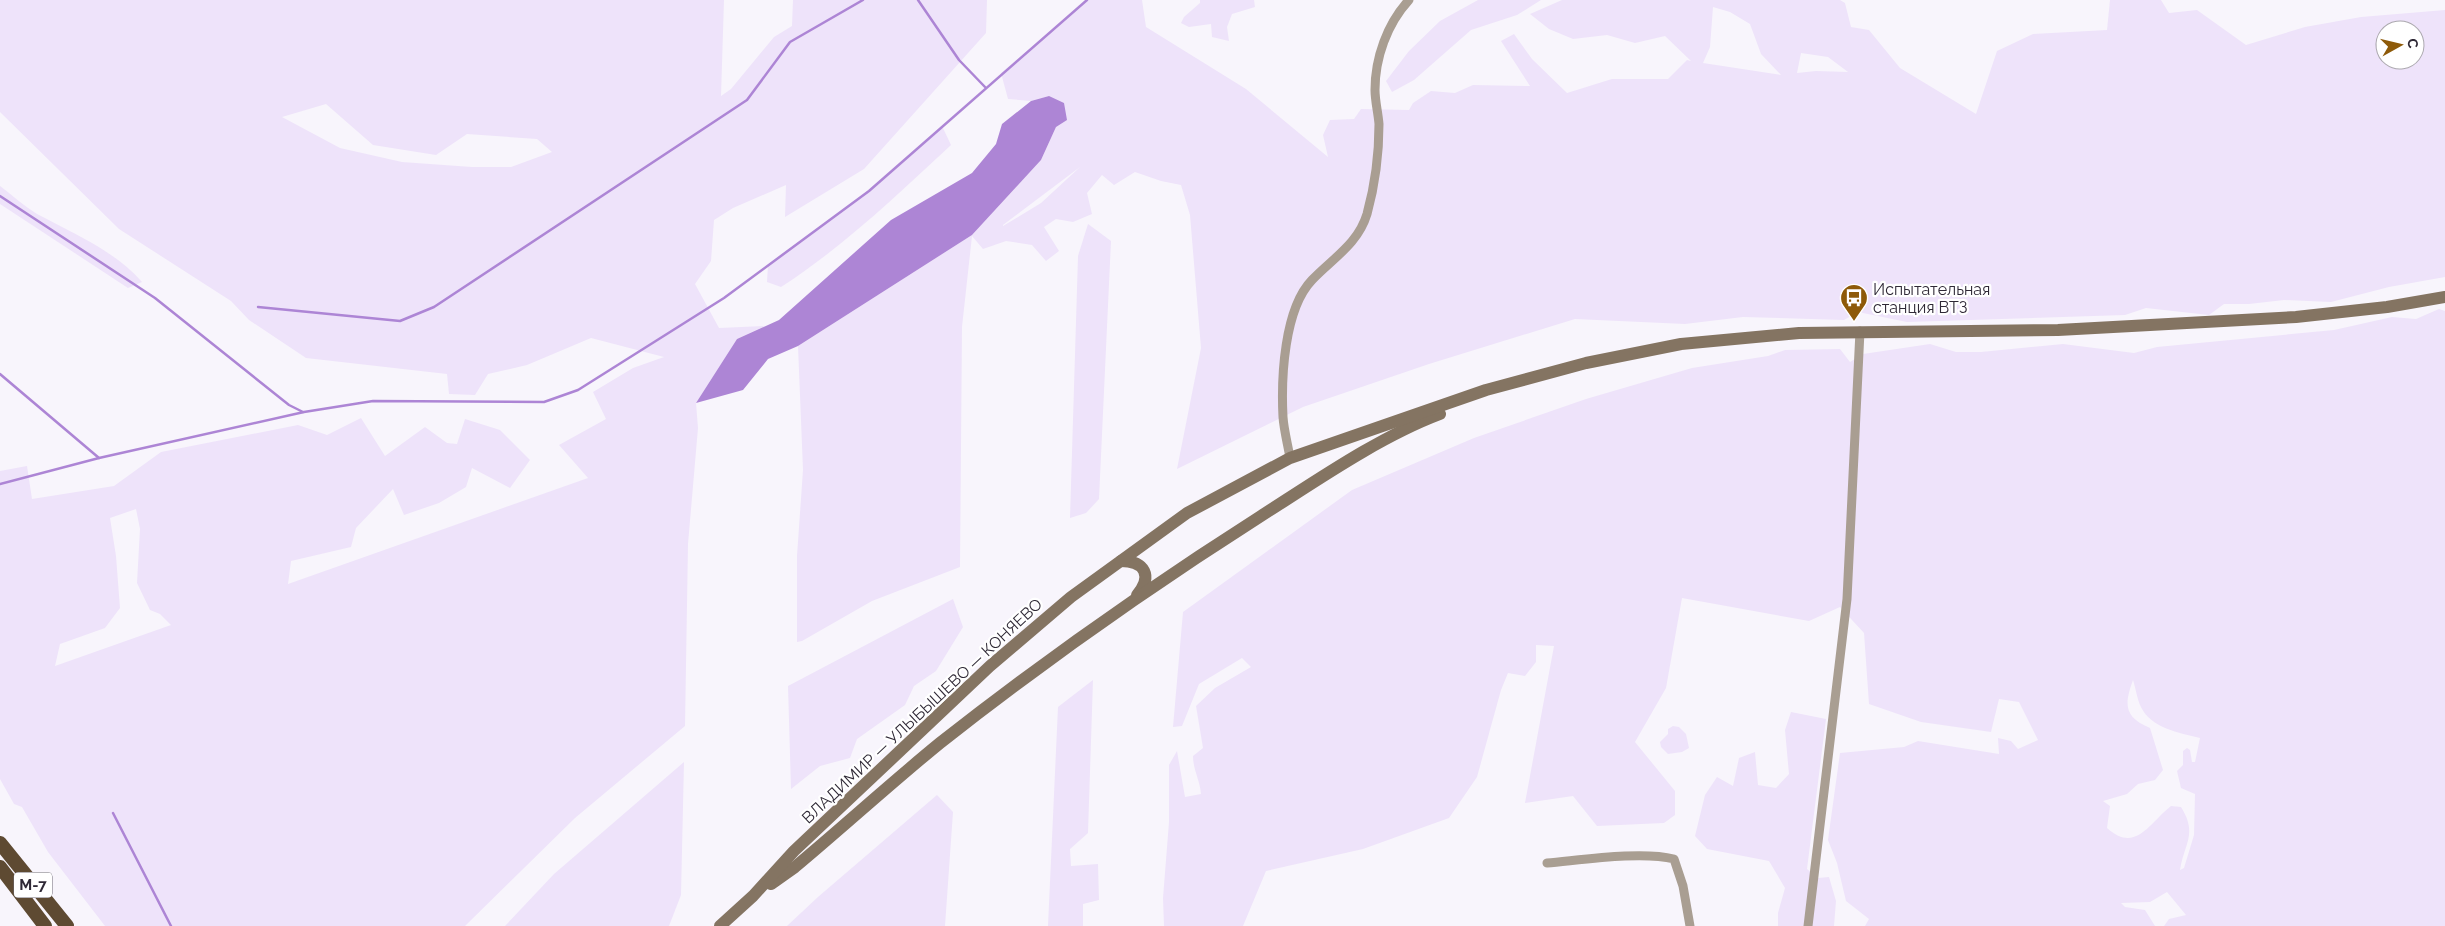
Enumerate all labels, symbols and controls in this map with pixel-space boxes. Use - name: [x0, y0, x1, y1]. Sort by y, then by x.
- north arrow: [2375, 20, 2425, 70]
- text: С: [2404, 37, 2422, 49]
- place label: Испытательная станция ВТЗ: [1873, 280, 1990, 317]
- bus stop icon: Испытательная станция ВТЗ: [1839, 283, 1869, 322]
- street label: ВЛАДИМИР — УЛЫБЫШЕВО — КОНЯЕВО: [798, 595, 1046, 827]
- road number: М-7: [14, 872, 52, 898]

